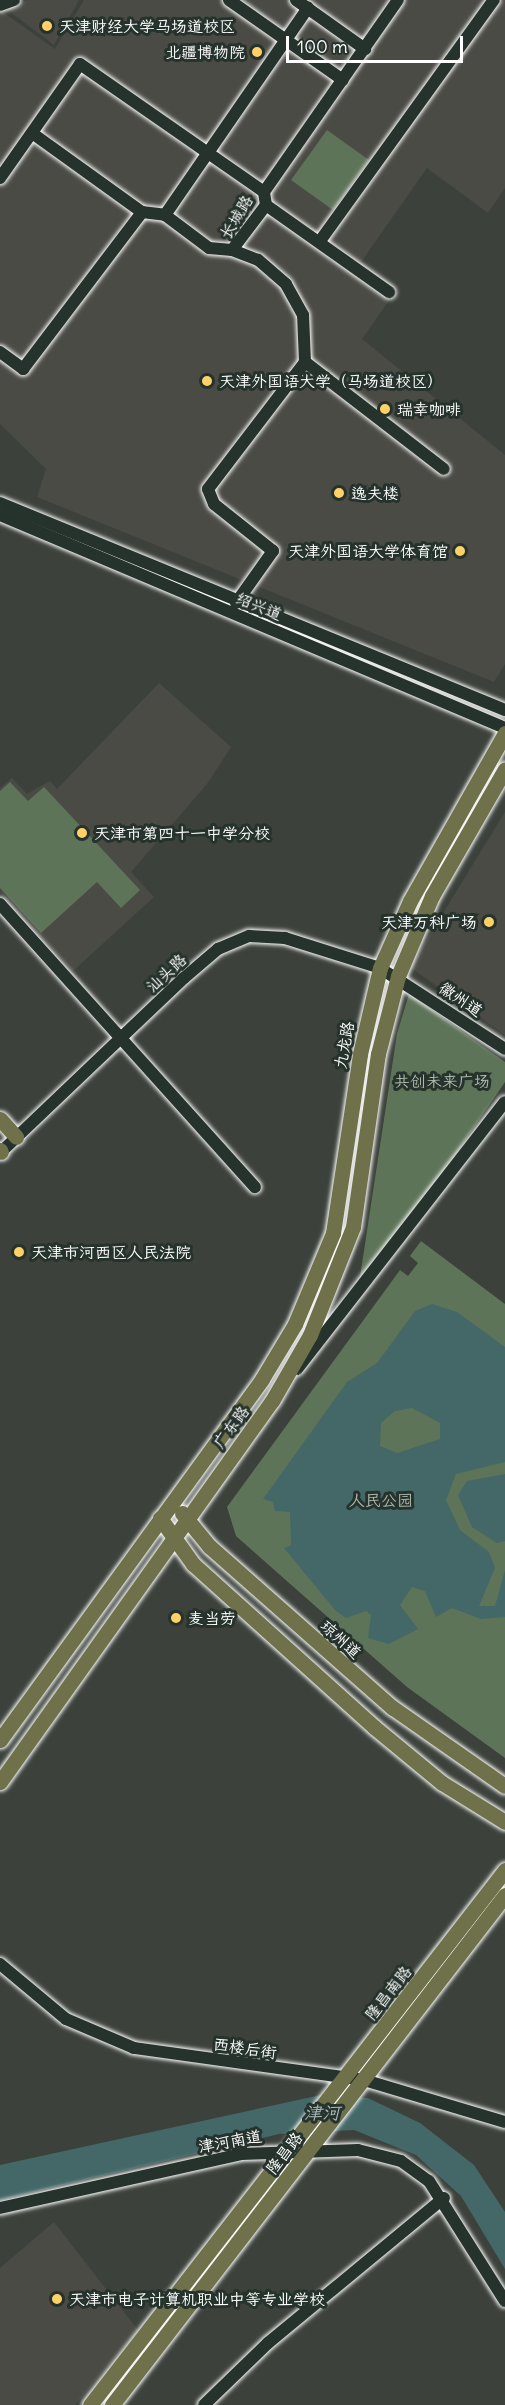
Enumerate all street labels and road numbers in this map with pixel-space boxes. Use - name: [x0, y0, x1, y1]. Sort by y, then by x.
- street label: 长城路: [215, 191, 257, 243]
- street label: 绍兴道: [233, 588, 285, 624]
- street label: 汕头路: [142, 950, 190, 996]
- street label: 徽州道: [436, 978, 486, 1020]
- street label: 九龙路: [330, 1020, 358, 1070]
- street label: 广东路: [209, 1402, 253, 1452]
- street label: 琼州道: [317, 1616, 365, 1662]
- street label: 隆昌南路: [361, 1962, 415, 2024]
- street label: 西楼后街: [212, 2034, 278, 2062]
- street label: 津河南道: [197, 2126, 263, 2156]
- street label: 隆昌路: [262, 2128, 306, 2178]

